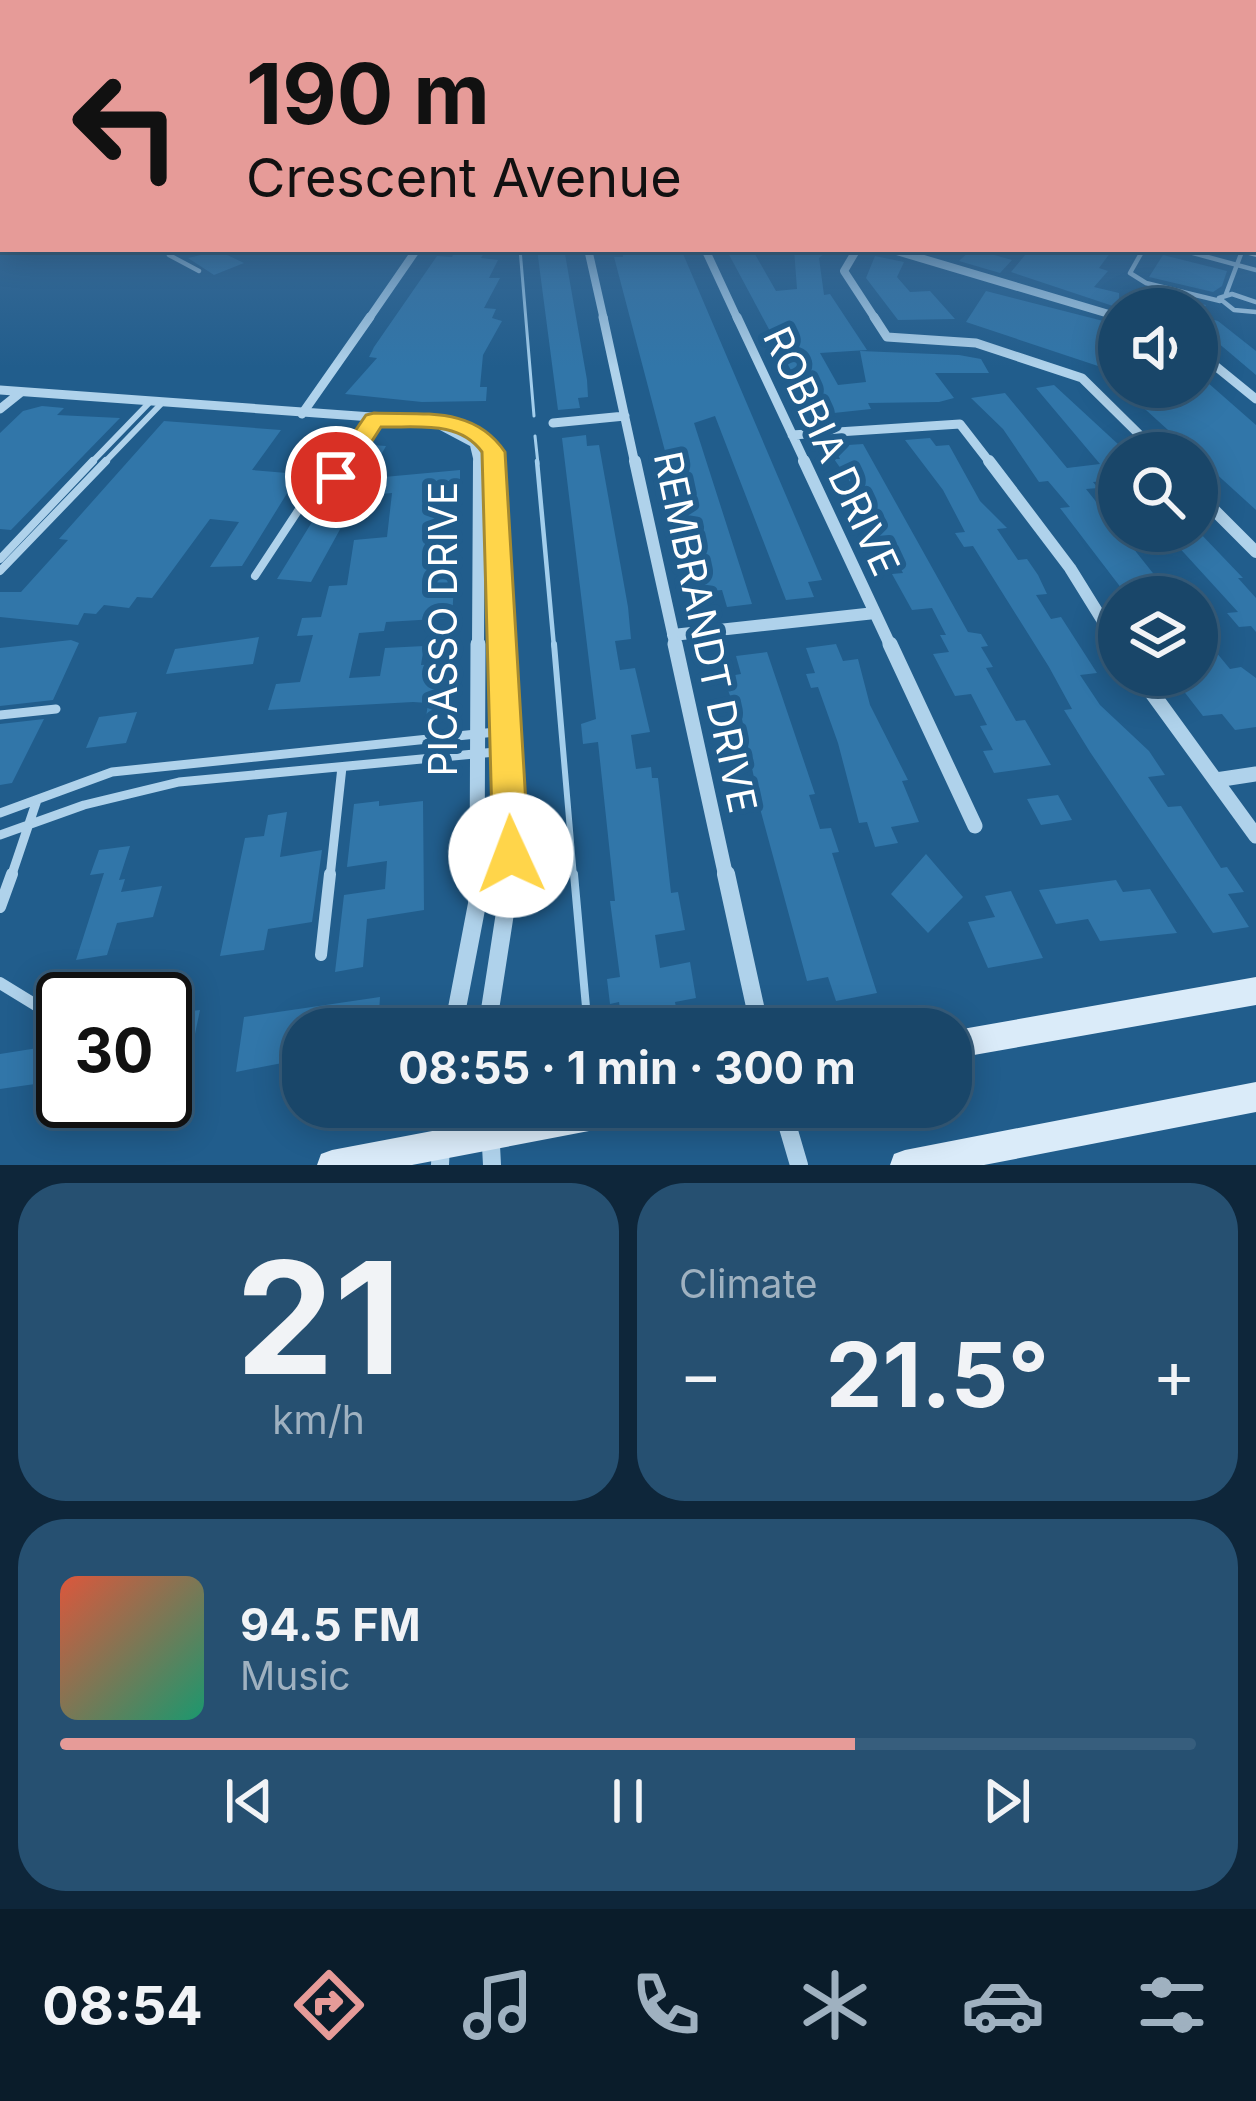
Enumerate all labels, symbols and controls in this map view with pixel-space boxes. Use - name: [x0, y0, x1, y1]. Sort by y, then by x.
- text: 190 m: [246, 43, 490, 144]
- icon: left: [48, 48, 204, 204]
- text: Crescent Avenue: [246, 145, 682, 210]
- map controls: [1098, 288, 1218, 696]
- button: sound: [1098, 288, 1218, 408]
- street label: ROBBIA DRIVE: [754, 319, 910, 583]
- pin: [285, 426, 387, 528]
- button: search: [1098, 432, 1218, 552]
- icon: arrive: [303, 444, 369, 510]
- street label: REMBRANDT DRIVE: [645, 447, 767, 817]
- street label: PICASSO DRIVE: [419, 482, 466, 776]
- button: layers: [1098, 576, 1218, 696]
- position arrow: [448, 792, 574, 918]
- speed limit sign: 30: [36, 972, 192, 1128]
- text: 08:55 · 1 min · 300 m: [398, 1040, 856, 1095]
- text: 21: [236, 1223, 401, 1412]
- text: Climate: [679, 1260, 818, 1307]
- text: 21.5°: [826, 1320, 1049, 1429]
- text: −: [679, 1334, 723, 1414]
- text: +: [1152, 1334, 1196, 1414]
- text: km/h: [272, 1396, 365, 1443]
- text: 94.5 FM: [240, 1597, 421, 1652]
- text: Music: [240, 1652, 351, 1699]
- icon: previous: [216, 1768, 282, 1834]
- icon: pause: [595, 1768, 661, 1834]
- icon: next: [974, 1768, 1040, 1834]
- icon: directions: [287, 1963, 371, 2047]
- icon: music: [456, 1963, 540, 2047]
- icon: phone: [624, 1963, 708, 2047]
- icon: climate: [793, 1963, 877, 2047]
- icon: car: [961, 1963, 1045, 2047]
- icon: filters: [1130, 1963, 1214, 2047]
- text: 08:54: [42, 1973, 203, 2038]

